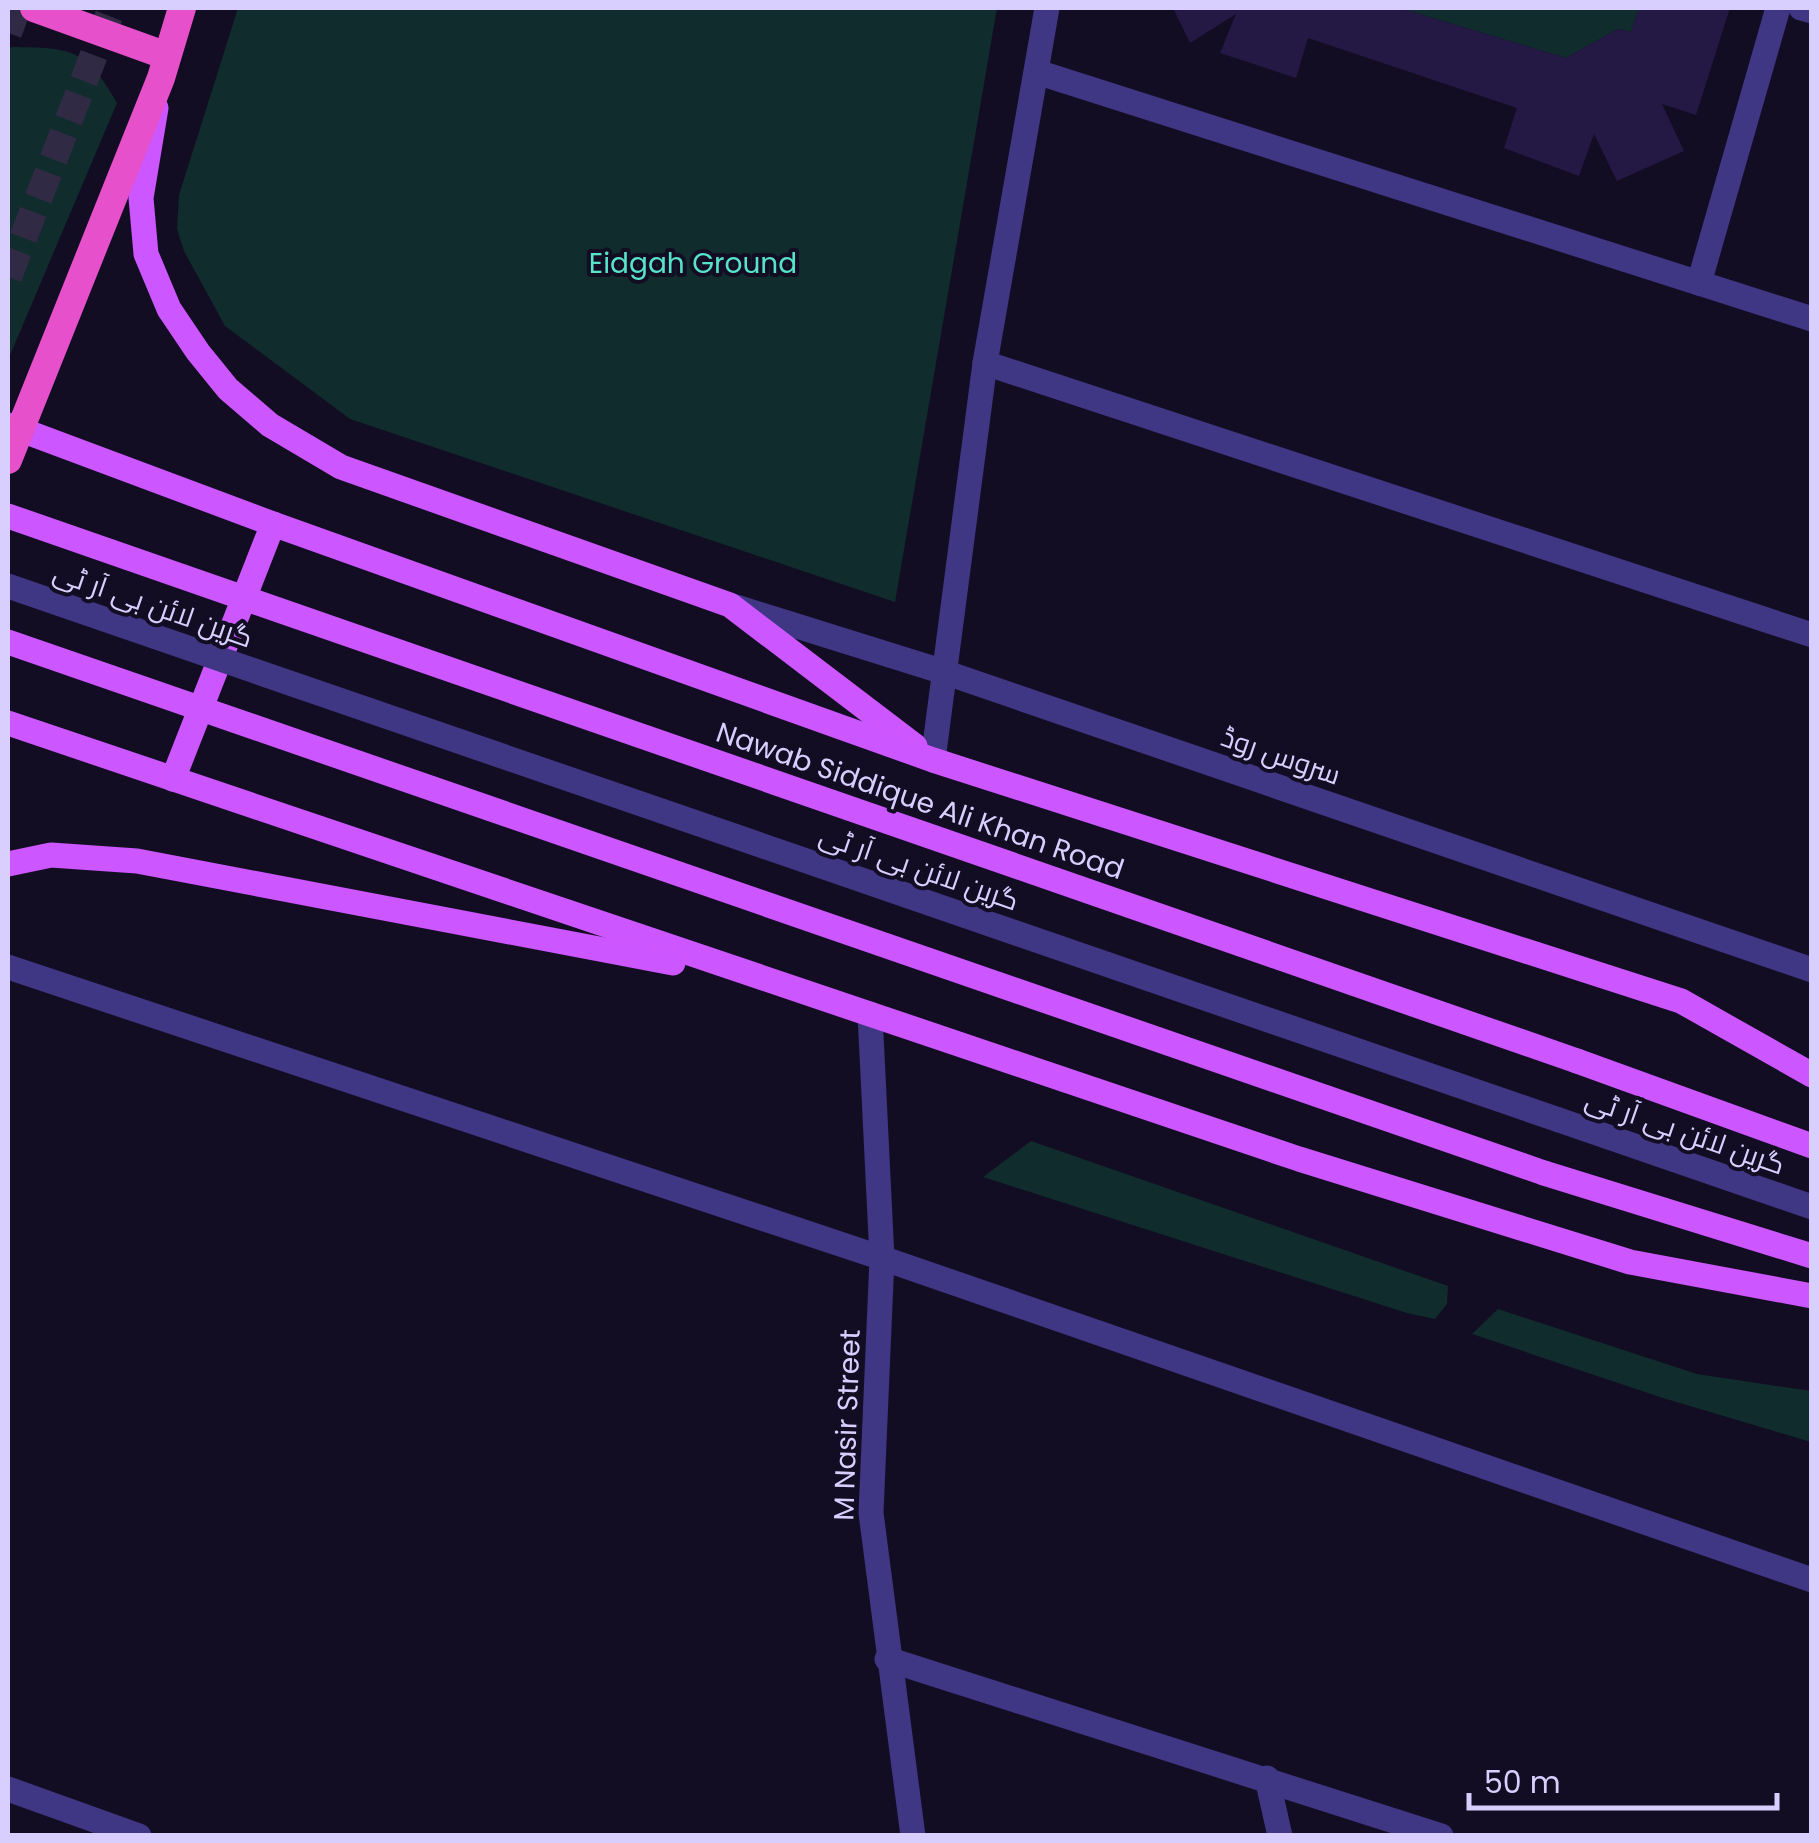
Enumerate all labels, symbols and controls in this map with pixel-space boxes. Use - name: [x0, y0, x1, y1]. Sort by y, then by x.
- park label: Eidgah Ground: [589, 244, 797, 283]
- street label: گرین لائن بی آر ٹی: [48, 553, 258, 657]
- street label: Nawab Siddique Ali Khan Road: [711, 713, 1129, 889]
- street label: سروس روڈ: [1216, 717, 1346, 795]
- street label: گرین لائن بی آر ٹی: [814, 816, 1024, 920]
- street label: گرین لائن بی آر ٹی: [1580, 1080, 1790, 1184]
- street label: M Nasir Street: [824, 1329, 870, 1521]
- scale bar: [1469, 1748, 1776, 1810]
- text: 50 m: [1484, 1761, 1561, 1804]

